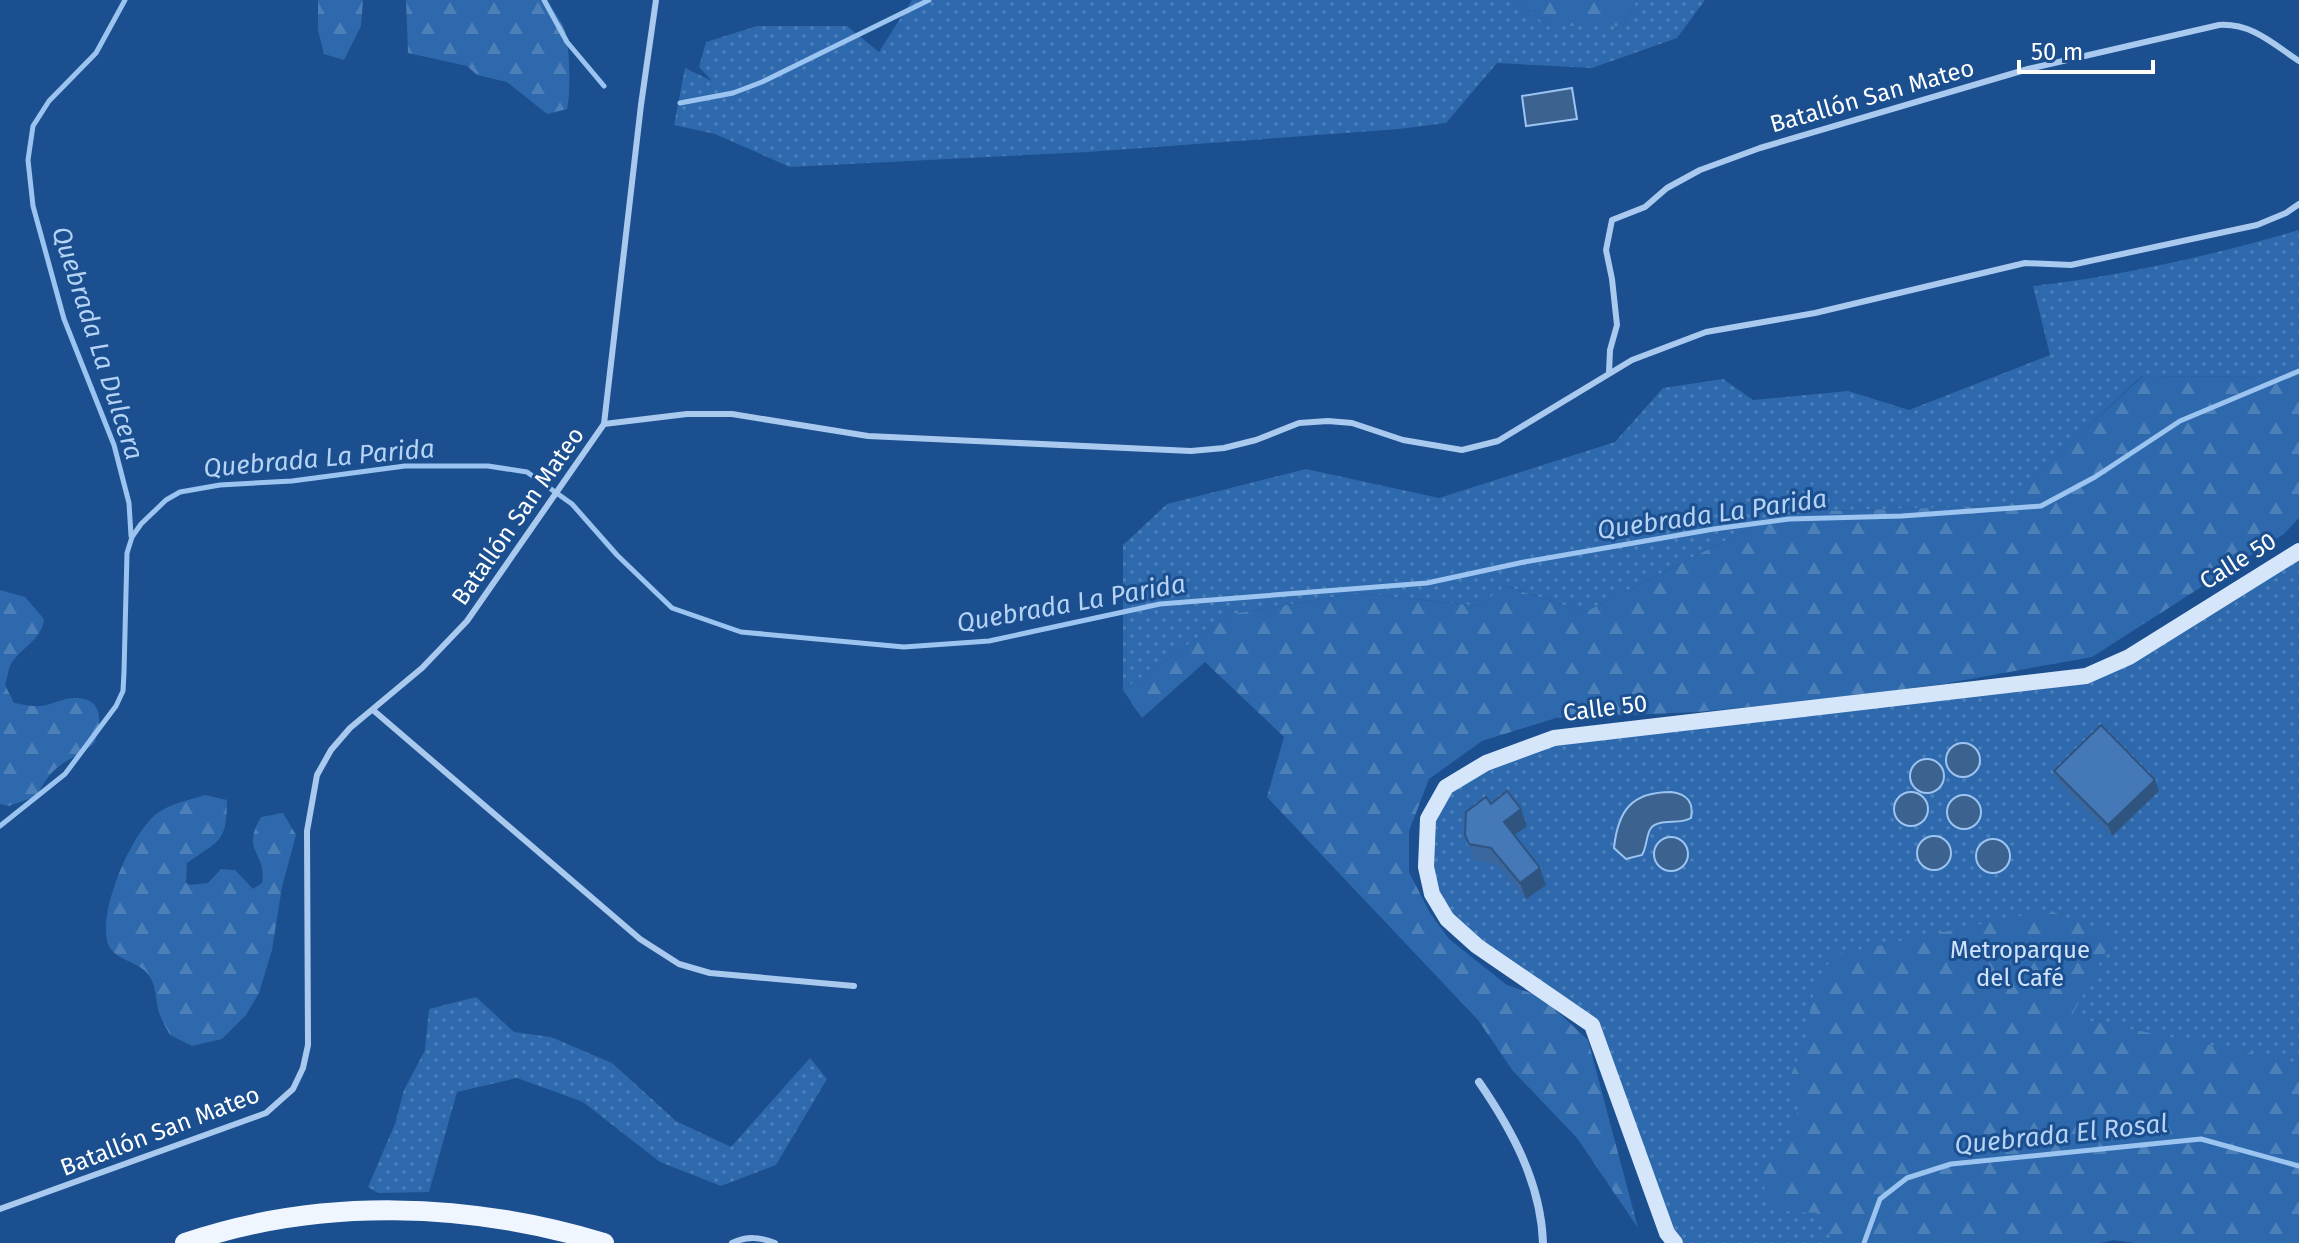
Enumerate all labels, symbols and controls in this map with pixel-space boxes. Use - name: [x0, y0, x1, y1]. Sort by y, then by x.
- scale bar: [2019, 24, 2153, 74]
- text: 50 m: [2031, 38, 2083, 66]
- street label: Batallón San Mateo: [1767, 53, 1977, 139]
- water label: Quebrada La Dulcera: [45, 222, 150, 464]
- street label: Batallón San Mateo: [446, 422, 590, 610]
- water label: Quebrada La Parida: [202, 433, 436, 484]
- water label: Quebrada La Parida: [1595, 483, 1829, 546]
- street label: Calle 50: [2195, 527, 2281, 595]
- water label: Quebrada La Parida: [954, 568, 1188, 639]
- street label: Calle 50: [1561, 689, 1649, 727]
- park label: Metroparque del Café: [1950, 936, 2090, 992]
- street label: Batallón San Mateo: [56, 1080, 264, 1182]
- water label: Quebrada El Rosal: [1953, 1108, 2169, 1161]

